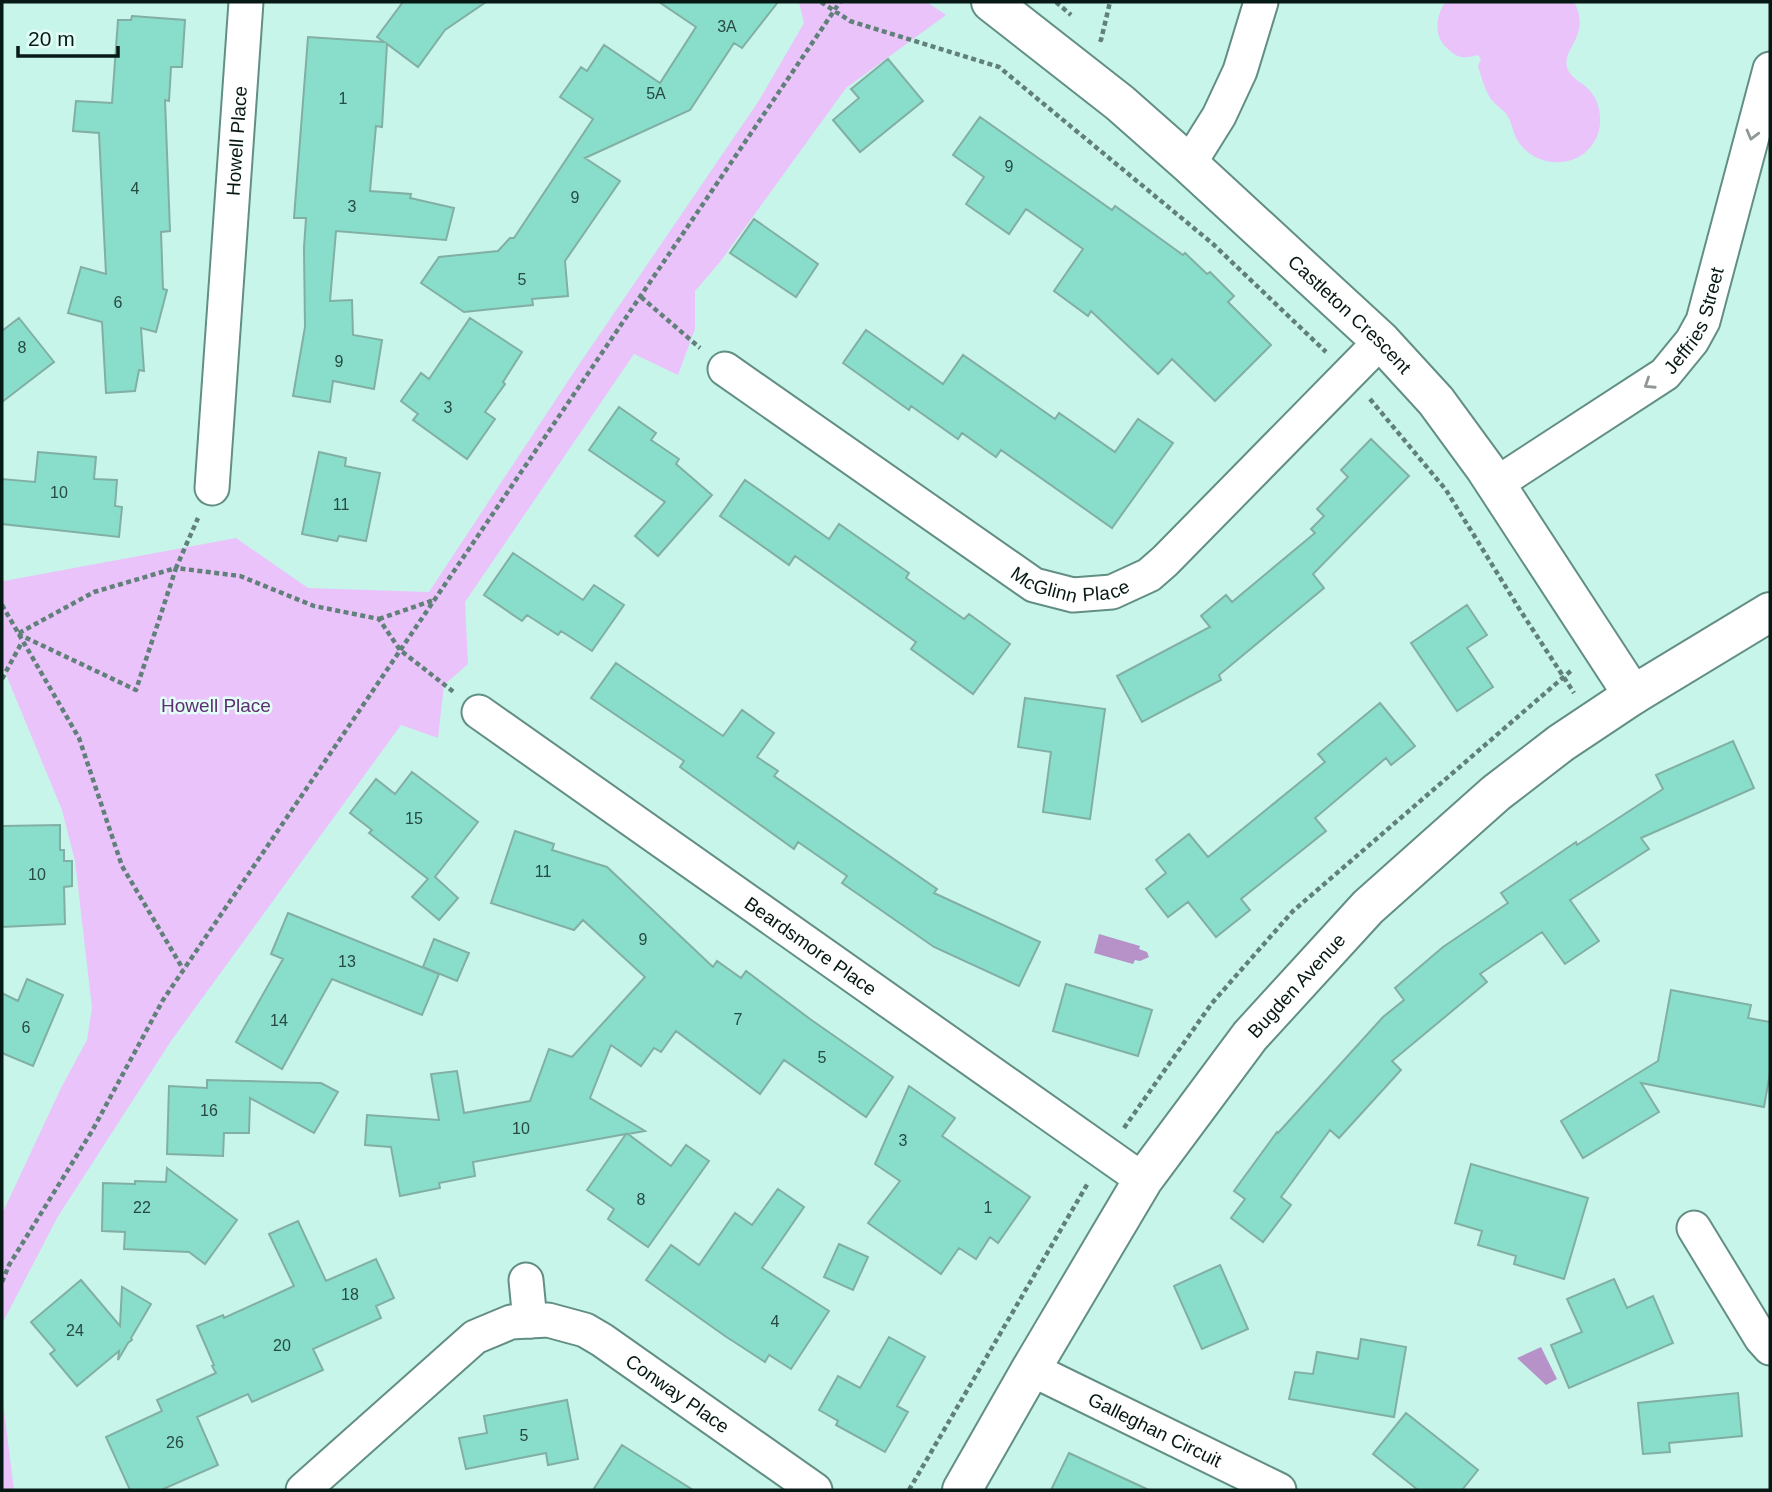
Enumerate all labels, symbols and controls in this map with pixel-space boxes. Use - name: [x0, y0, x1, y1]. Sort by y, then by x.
- scale bar: [18, 14, 117, 58]
- house number: 3A: [717, 18, 737, 35]
- text: 20 m: [28, 27, 75, 50]
- street label: Howell Place: [222, 85, 251, 196]
- house number: 5A: [646, 85, 666, 102]
- house number: 1: [339, 90, 348, 107]
- one-way arrow: [1746, 129, 1761, 141]
- house number: 9: [1005, 158, 1014, 175]
- house number: 4: [131, 180, 140, 197]
- house number: 9: [571, 189, 580, 206]
- house number: 3: [348, 198, 357, 215]
- street label: Castleton Crescent: [1284, 251, 1416, 378]
- street label: Jeffries Street: [1660, 264, 1728, 378]
- house number: 5: [518, 271, 527, 288]
- house number: 6: [114, 294, 123, 311]
- house number: 8: [18, 339, 27, 356]
- house number: 9: [335, 353, 344, 370]
- one-way arrow: [1644, 376, 1657, 389]
- house number: 3: [444, 399, 453, 416]
- house number: 10: [50, 484, 68, 501]
- house number: 11: [333, 496, 349, 513]
- street label: McGlinn Place: [1007, 562, 1133, 607]
- park label: Howell Place: [161, 695, 271, 716]
- house number: 15: [405, 810, 423, 827]
- house number: 11: [535, 863, 551, 880]
- house number: 10: [28, 866, 46, 883]
- street label: Beardsmore Place: [741, 893, 881, 1000]
- street label: Bugden Avenue: [1244, 929, 1350, 1042]
- house number: 9: [639, 931, 648, 948]
- house number: 13: [338, 953, 356, 970]
- house number: 7: [734, 1011, 743, 1028]
- house number: 14: [270, 1012, 288, 1029]
- house number: 6: [22, 1019, 31, 1036]
- house number: 5: [818, 1049, 827, 1066]
- house number: 16: [200, 1102, 218, 1119]
- house number: 10: [512, 1120, 530, 1137]
- house number: 3: [899, 1132, 908, 1149]
- house number: 8: [637, 1191, 646, 1208]
- house number: 22: [133, 1199, 151, 1216]
- house number: 1: [984, 1199, 993, 1216]
- house number: 18: [341, 1286, 359, 1303]
- house number: 4: [771, 1313, 780, 1330]
- house number: 24: [66, 1322, 84, 1339]
- house number: 20: [273, 1337, 291, 1354]
- street label: Conway Place: [622, 1350, 733, 1437]
- street label: Galleghan Circuit: [1085, 1389, 1226, 1472]
- house number: 5: [520, 1427, 529, 1444]
- house number: 26: [166, 1434, 184, 1451]

